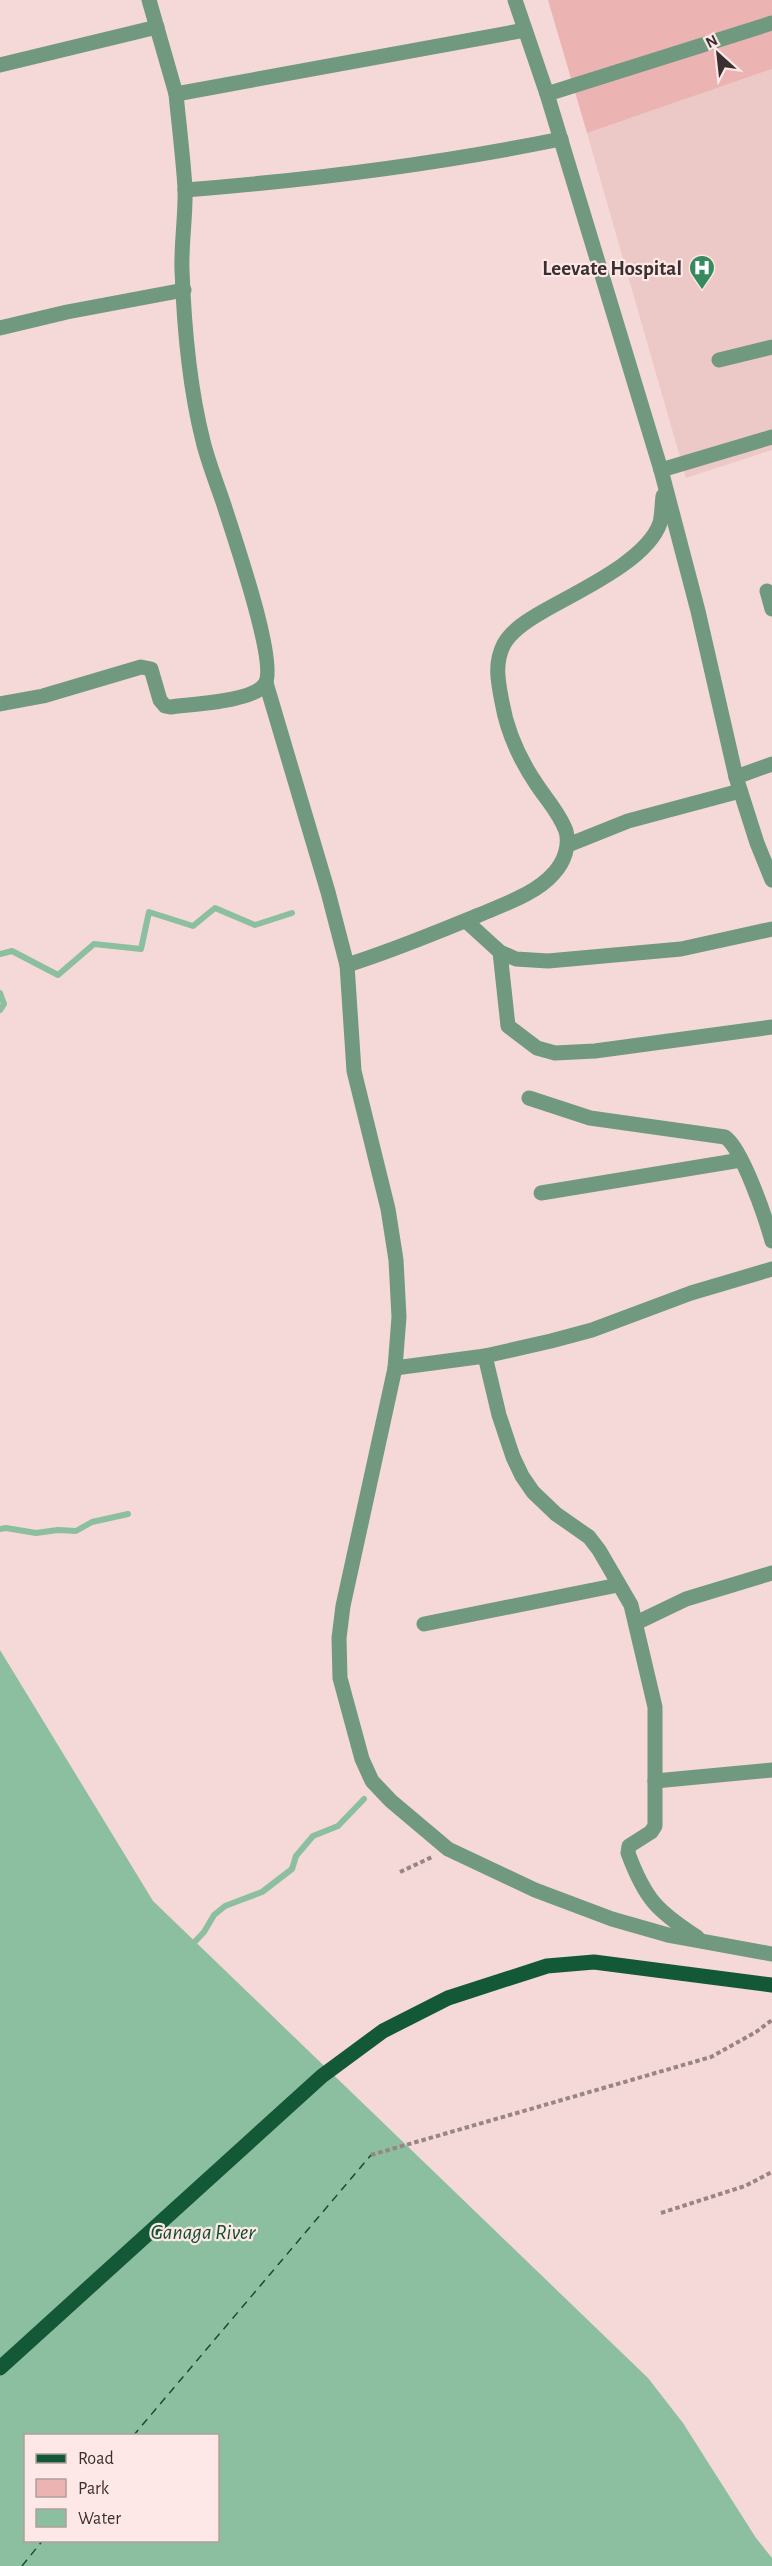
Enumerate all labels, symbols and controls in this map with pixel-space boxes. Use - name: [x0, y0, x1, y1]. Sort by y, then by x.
- north arrow: [688, 24, 748, 84]
- text: N: [703, 32, 720, 51]
- hospital icon: Leevate Hospital: [687, 253, 717, 291]
- place label: Leevate Hospital: [542, 258, 682, 279]
- water label: Ganaga River: [151, 2221, 256, 2243]
- legend: [24, 2434, 219, 2542]
- text: Road: [78, 2450, 114, 2468]
- text: Park: [78, 2480, 110, 2498]
- text: Water: [78, 2510, 121, 2528]

